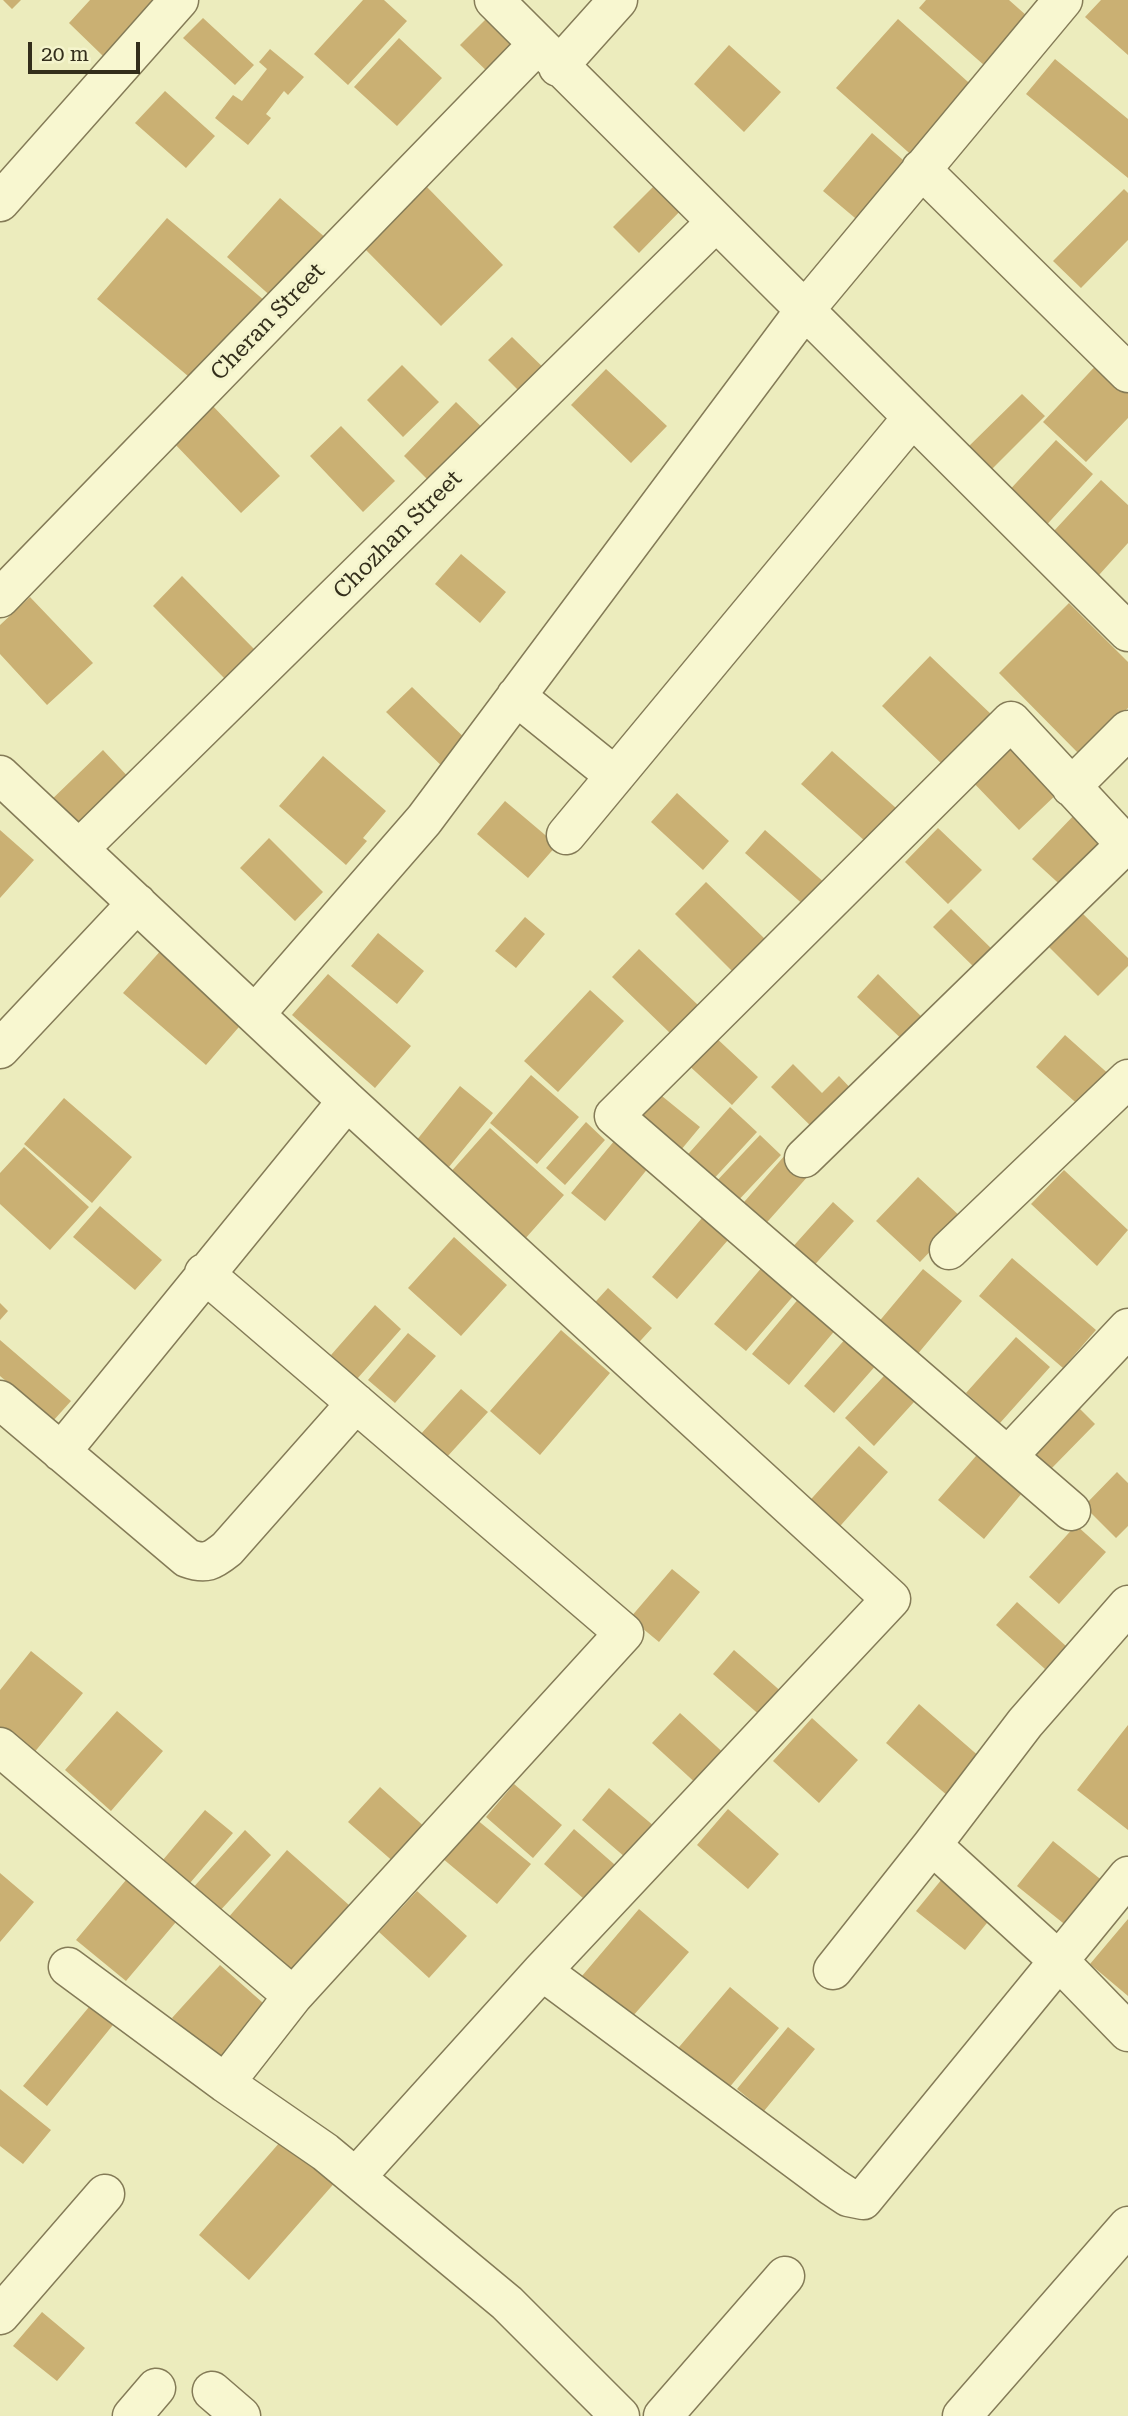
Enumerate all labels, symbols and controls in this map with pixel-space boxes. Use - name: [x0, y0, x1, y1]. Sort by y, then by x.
- scale bar: [32, 28, 144, 72]
- text: 20 m: [41, 42, 89, 66]
- street label: Cheran Street: [205, 258, 331, 386]
- street label: Chozhan Street: [328, 465, 468, 605]

